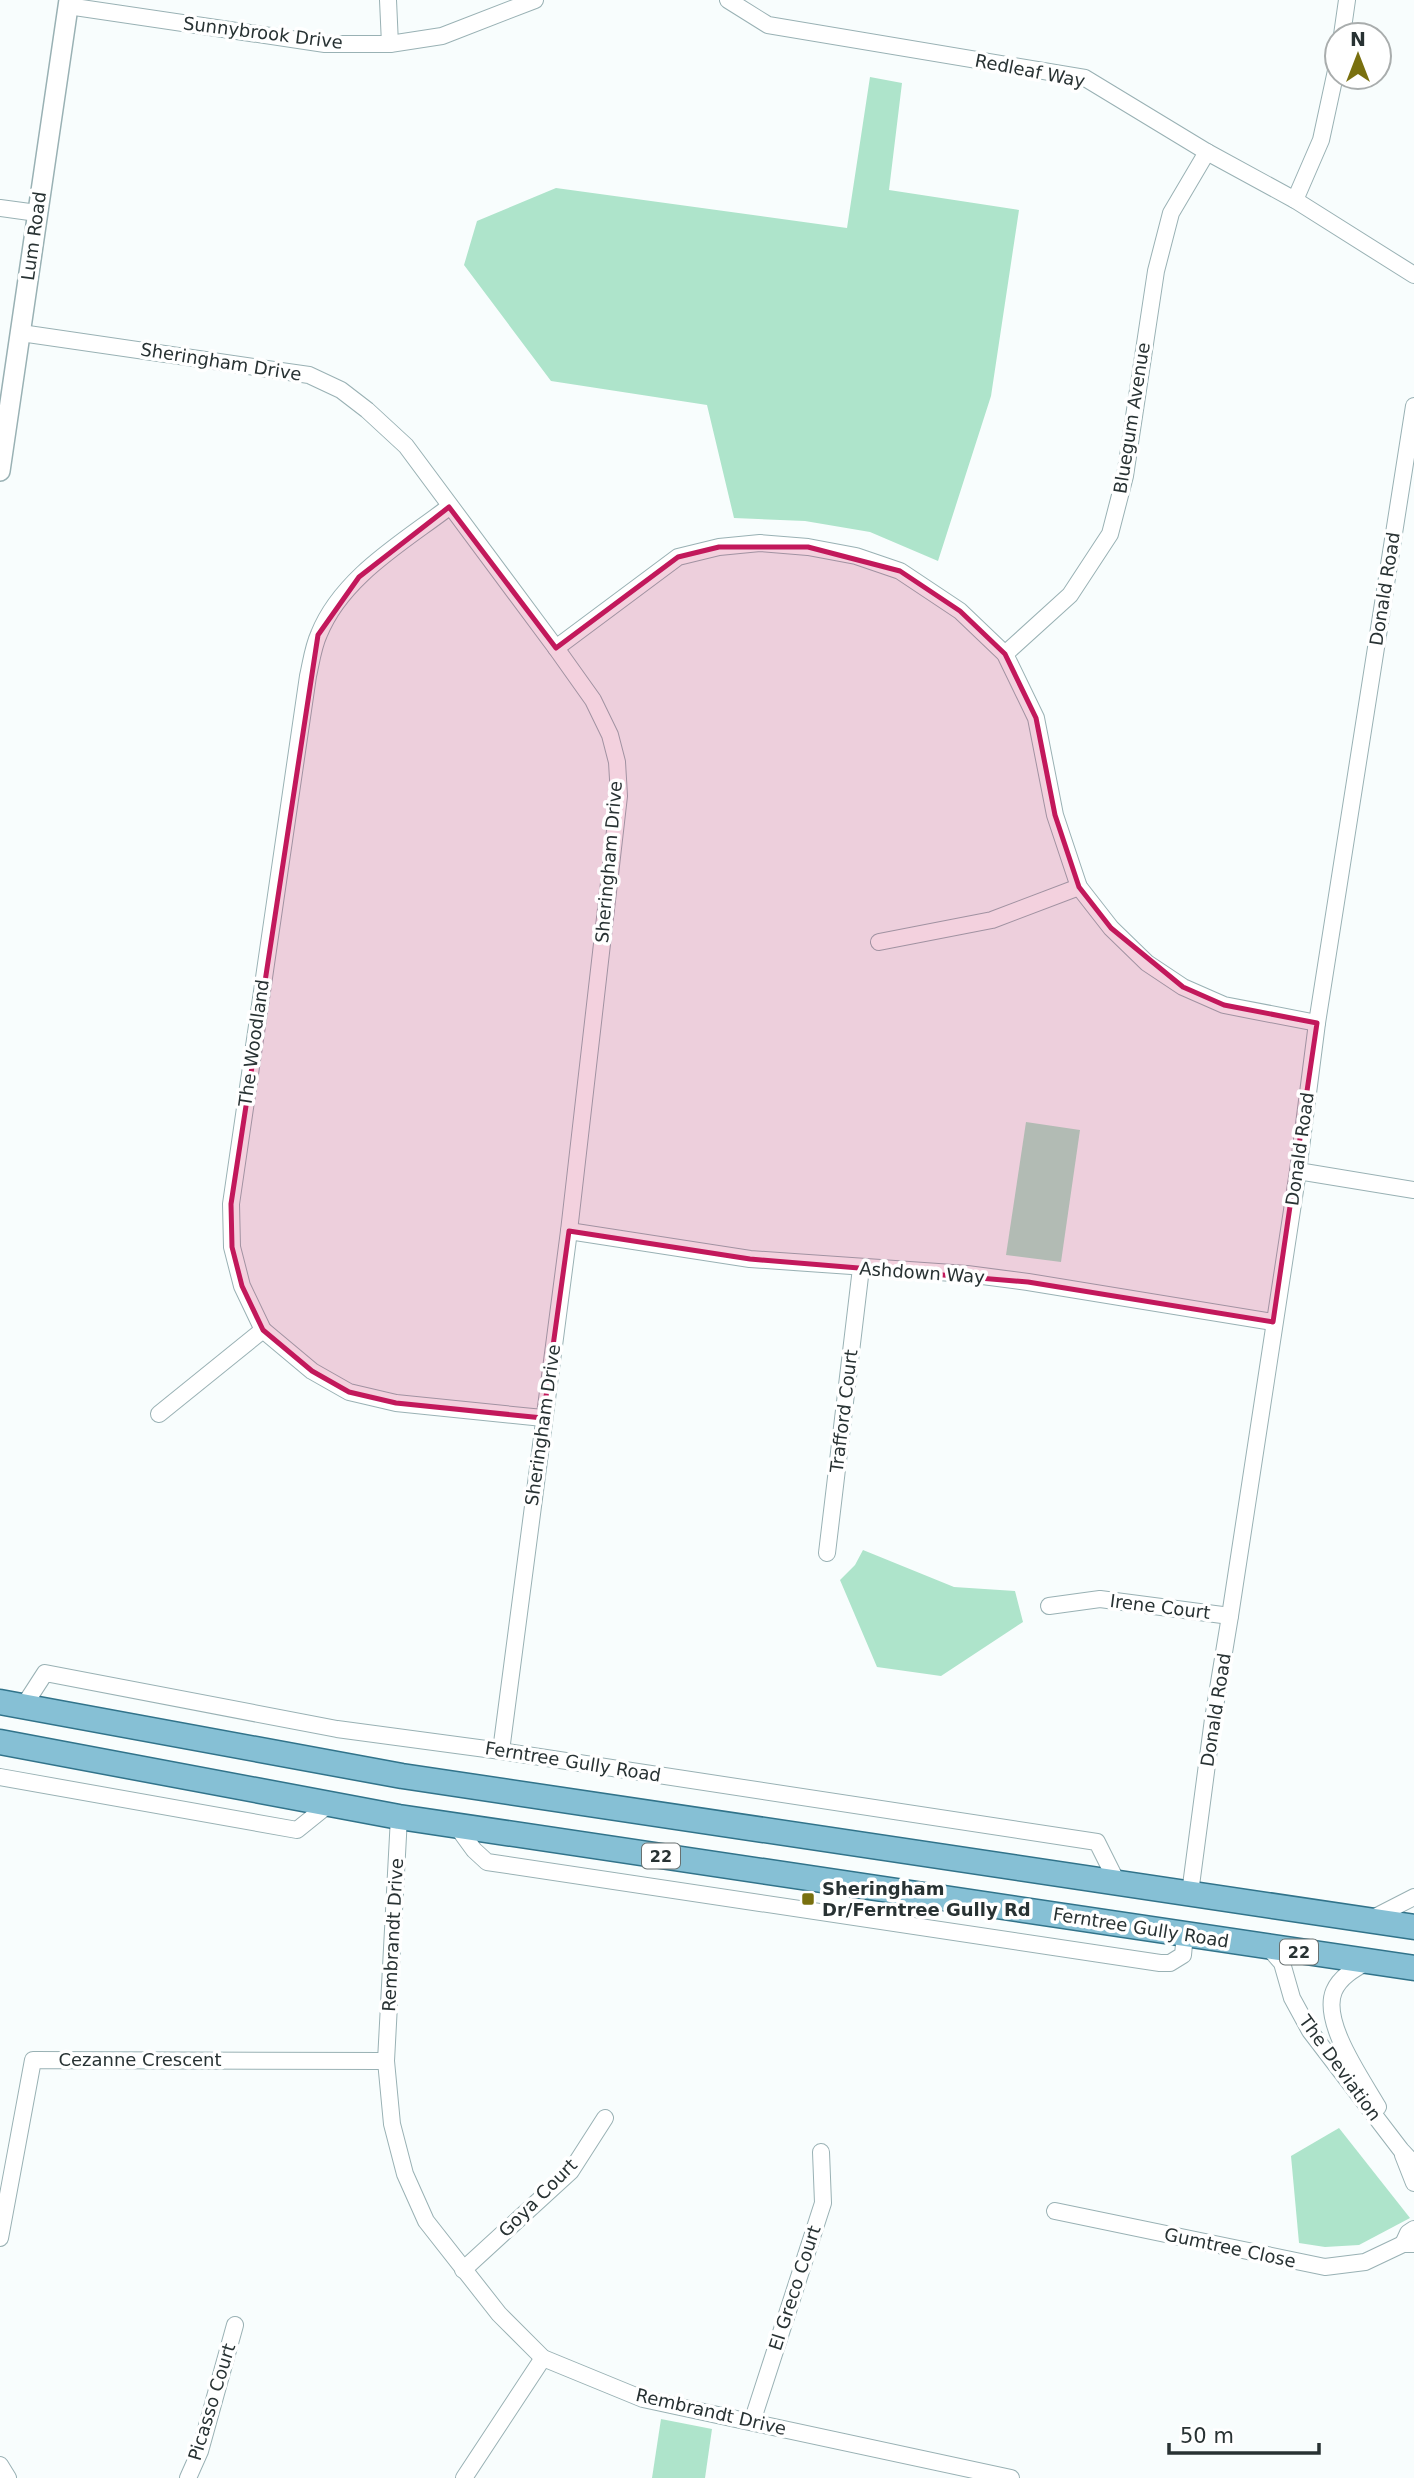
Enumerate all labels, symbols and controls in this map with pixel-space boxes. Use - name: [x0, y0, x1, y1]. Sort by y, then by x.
- street label: Sunnybrook Drive: [182, 12, 344, 53]
- north arrow: [1323, 21, 1393, 91]
- text: N: [1350, 28, 1366, 50]
- street label: Redleaf Way: [973, 50, 1087, 92]
- street label: Lum Road: [17, 190, 50, 282]
- street label: Sheringham Drive: [139, 338, 303, 385]
- street label: Bluegum Avenue: [1109, 341, 1154, 495]
- street label: Donald Road: [1365, 531, 1404, 647]
- street label: Sheringham Drive: [591, 780, 626, 944]
- street label: The Woodland: [234, 978, 273, 1109]
- street label: Donald Road: [1281, 1091, 1318, 1207]
- street label: Ashdown Way: [859, 1258, 986, 1287]
- street label: Sheringham Drive: [521, 1343, 564, 1507]
- street label: Trafford Court: [825, 1348, 861, 1475]
- street label: Irene Court: [1109, 1590, 1211, 1623]
- street label: Donald Road: [1196, 1652, 1235, 1768]
- street label: Ferntree Gully Road: [484, 1737, 663, 1786]
- road number: 22: [642, 1844, 680, 1868]
- street label: Rembrandt Drive: [378, 1858, 407, 2012]
- place label: Sheringham Dr/Ferntree Gully Rd: [822, 1878, 1031, 1920]
- marker: Sheringham Dr/Ferntree Gully Rd: [800, 1891, 816, 1907]
- street label: Ferntree Gully Road: [1052, 1903, 1231, 1952]
- road number: 22: [1280, 1940, 1318, 1964]
- street label: The Deviation: [1294, 2010, 1386, 2125]
- street label: Cezanne Crescent: [58, 2049, 222, 2070]
- street label: Goya Court: [494, 2154, 581, 2241]
- street label: El Greco Court: [764, 2223, 825, 2353]
- street label: Gumtree Close: [1162, 2223, 1298, 2272]
- street label: Picasso Court: [184, 2341, 239, 2463]
- street label: Rembrandt Drive: [634, 2384, 788, 2439]
- scale bar: [1169, 2412, 1320, 2456]
- text: 50 m: [1180, 2424, 1234, 2448]

